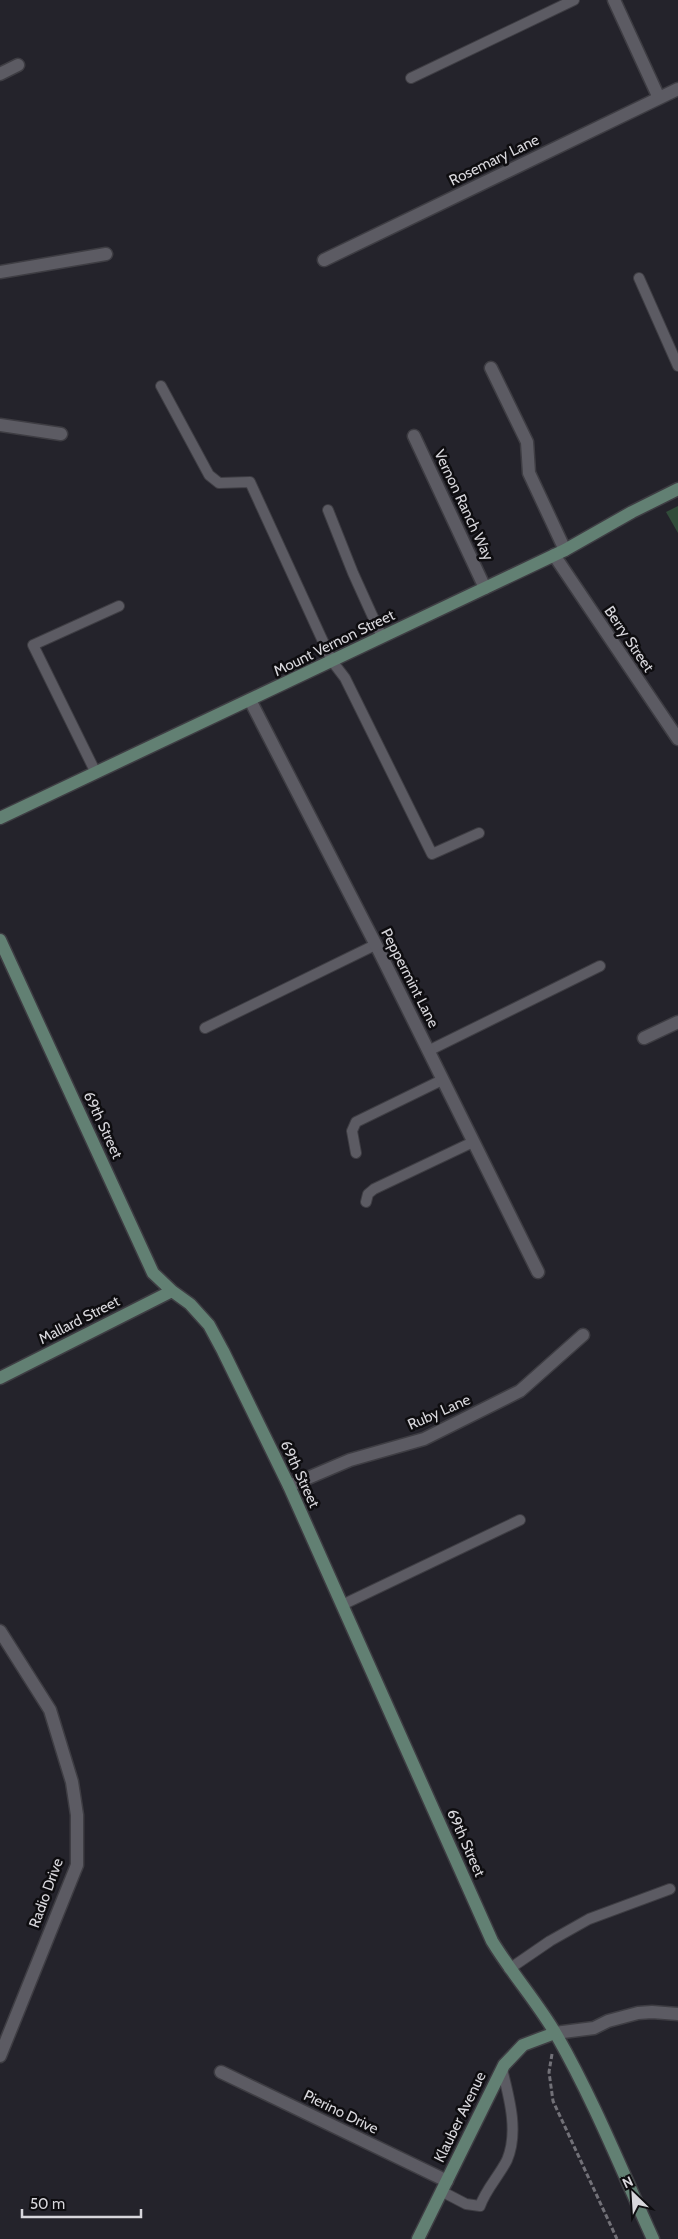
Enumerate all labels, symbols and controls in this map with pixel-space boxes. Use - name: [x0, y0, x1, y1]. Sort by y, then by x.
- street label: Rosemary Lane: [446, 130, 542, 190]
- street label: Vernon Ranch Way: [430, 447, 498, 564]
- street label: Berry Street: [600, 603, 658, 675]
- street label: Mount Vernon Street: [271, 606, 397, 680]
- street label: Peppermint Lane: [377, 925, 443, 1031]
- street label: 69th Street: [80, 1088, 126, 1162]
- street label: Mallard Street: [36, 1292, 122, 1348]
- street label: Ruby Lane: [405, 1390, 473, 1434]
- street label: 69th Street: [277, 1437, 323, 1511]
- street label: 69th Street: [443, 1806, 489, 1880]
- street label: Radio Drive: [25, 1855, 67, 1930]
- street label: Klauber Avenue: [430, 2068, 490, 2165]
- street label: Pierino Drive: [301, 2086, 382, 2138]
- north arrow: [608, 2169, 658, 2219]
- text: N: [619, 2172, 636, 2192]
- scale bar: [22, 2186, 141, 2218]
- text: 50 m: [30, 2195, 65, 2213]

